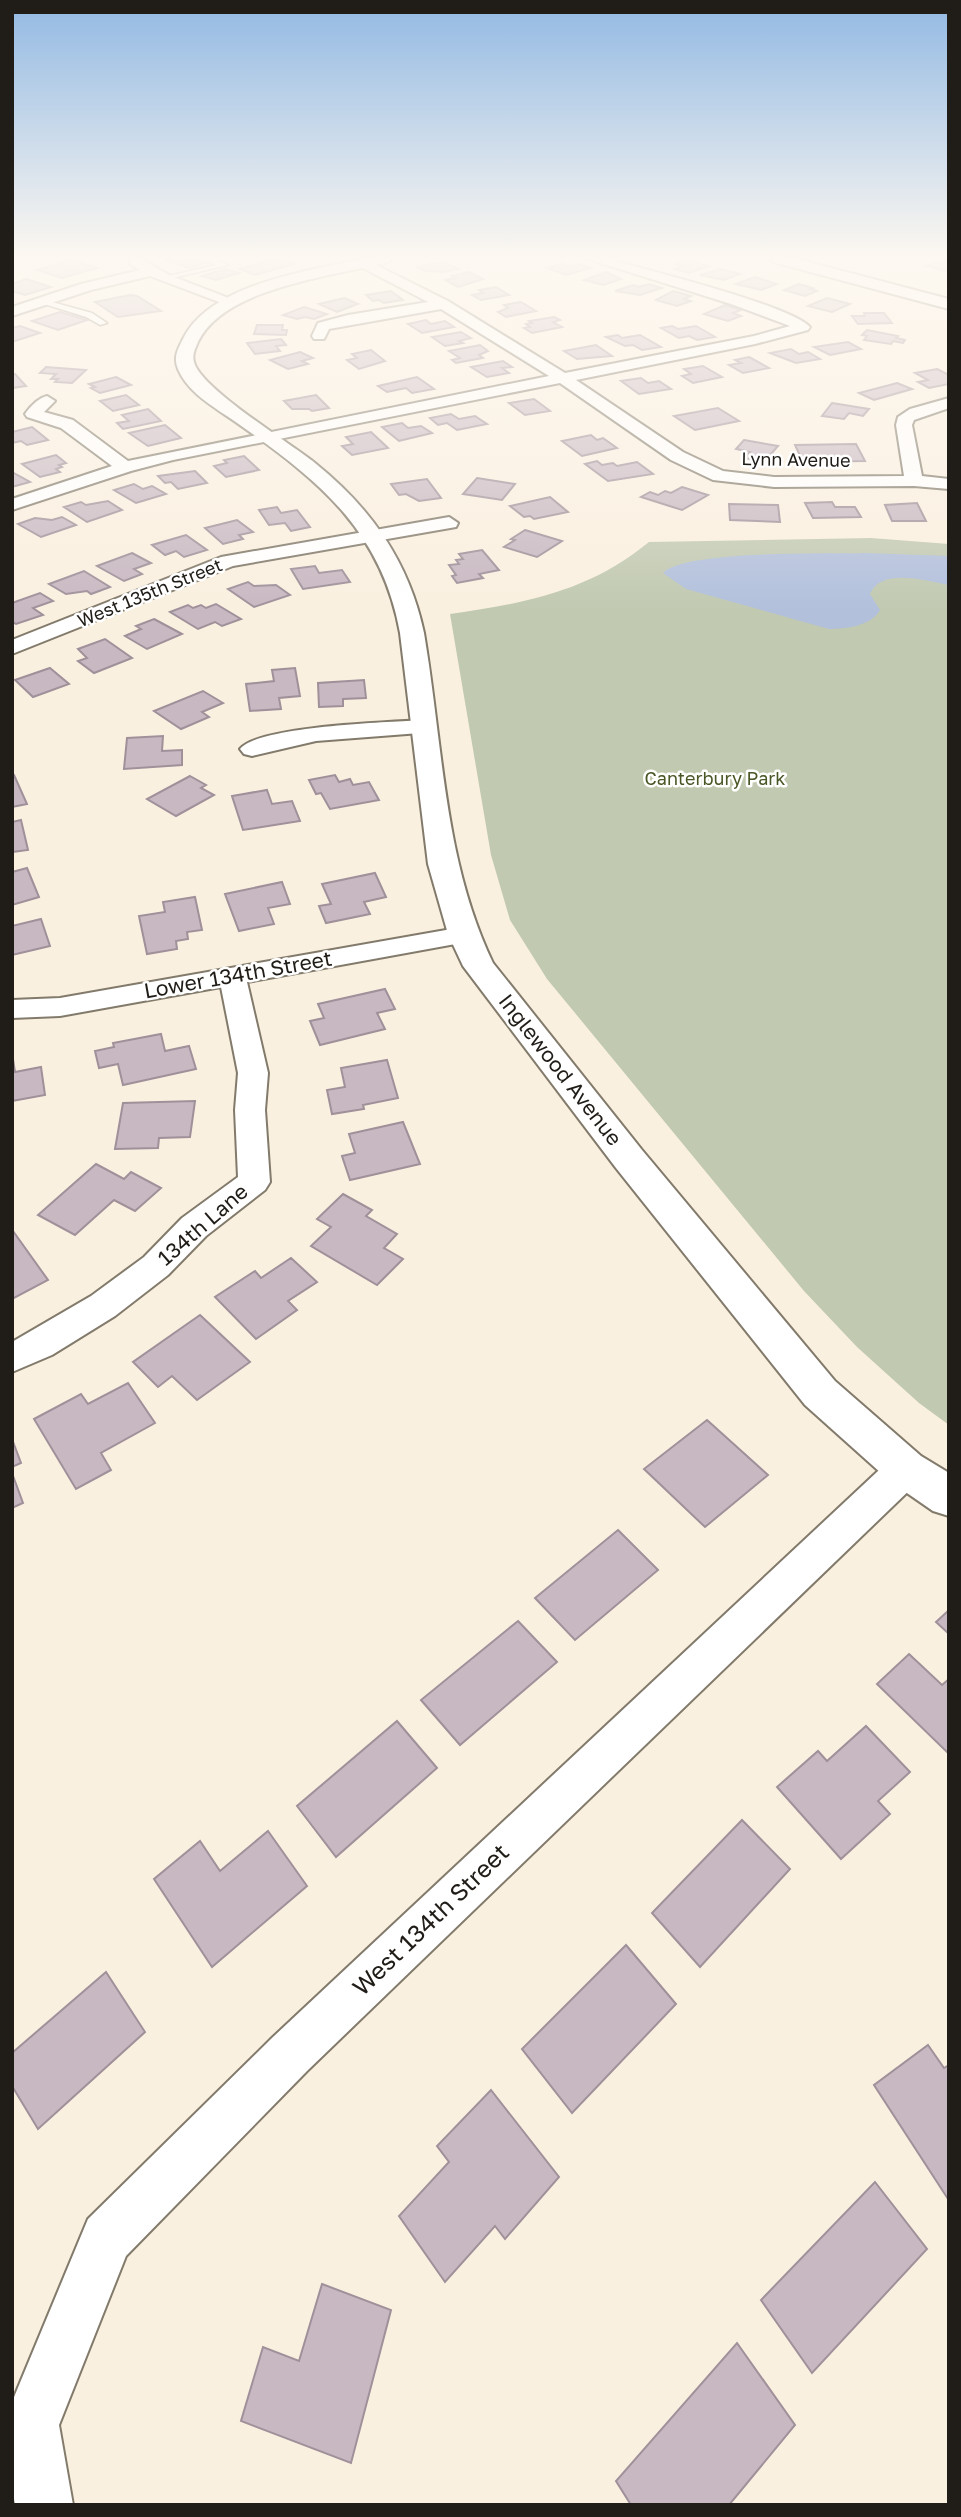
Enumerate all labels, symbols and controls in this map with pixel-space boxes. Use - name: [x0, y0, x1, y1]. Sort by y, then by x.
- street label: Lynn Avenue: [741, 447, 851, 471]
- street label: West 135th Street: [74, 553, 225, 631]
- park label: Canterbury Park: [644, 767, 786, 789]
- street label: Lower 134th Street: [142, 945, 334, 1003]
- street label: Inglewood Avenue: [494, 988, 628, 1150]
- street label: 134th Lane: [152, 1178, 253, 1270]
- street label: West 134th Street: [346, 1837, 514, 2001]

